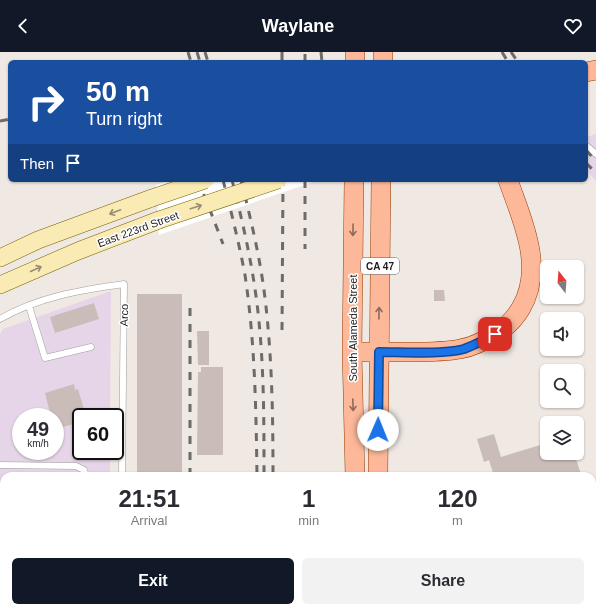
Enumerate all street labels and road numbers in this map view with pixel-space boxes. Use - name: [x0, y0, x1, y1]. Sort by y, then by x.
- street label: East 223rd Street: [96, 209, 180, 249]
- road number: CA 47: [361, 258, 399, 274]
- street label: South Alameda Street: [347, 274, 359, 382]
- street label: Arco: [118, 304, 130, 326]

